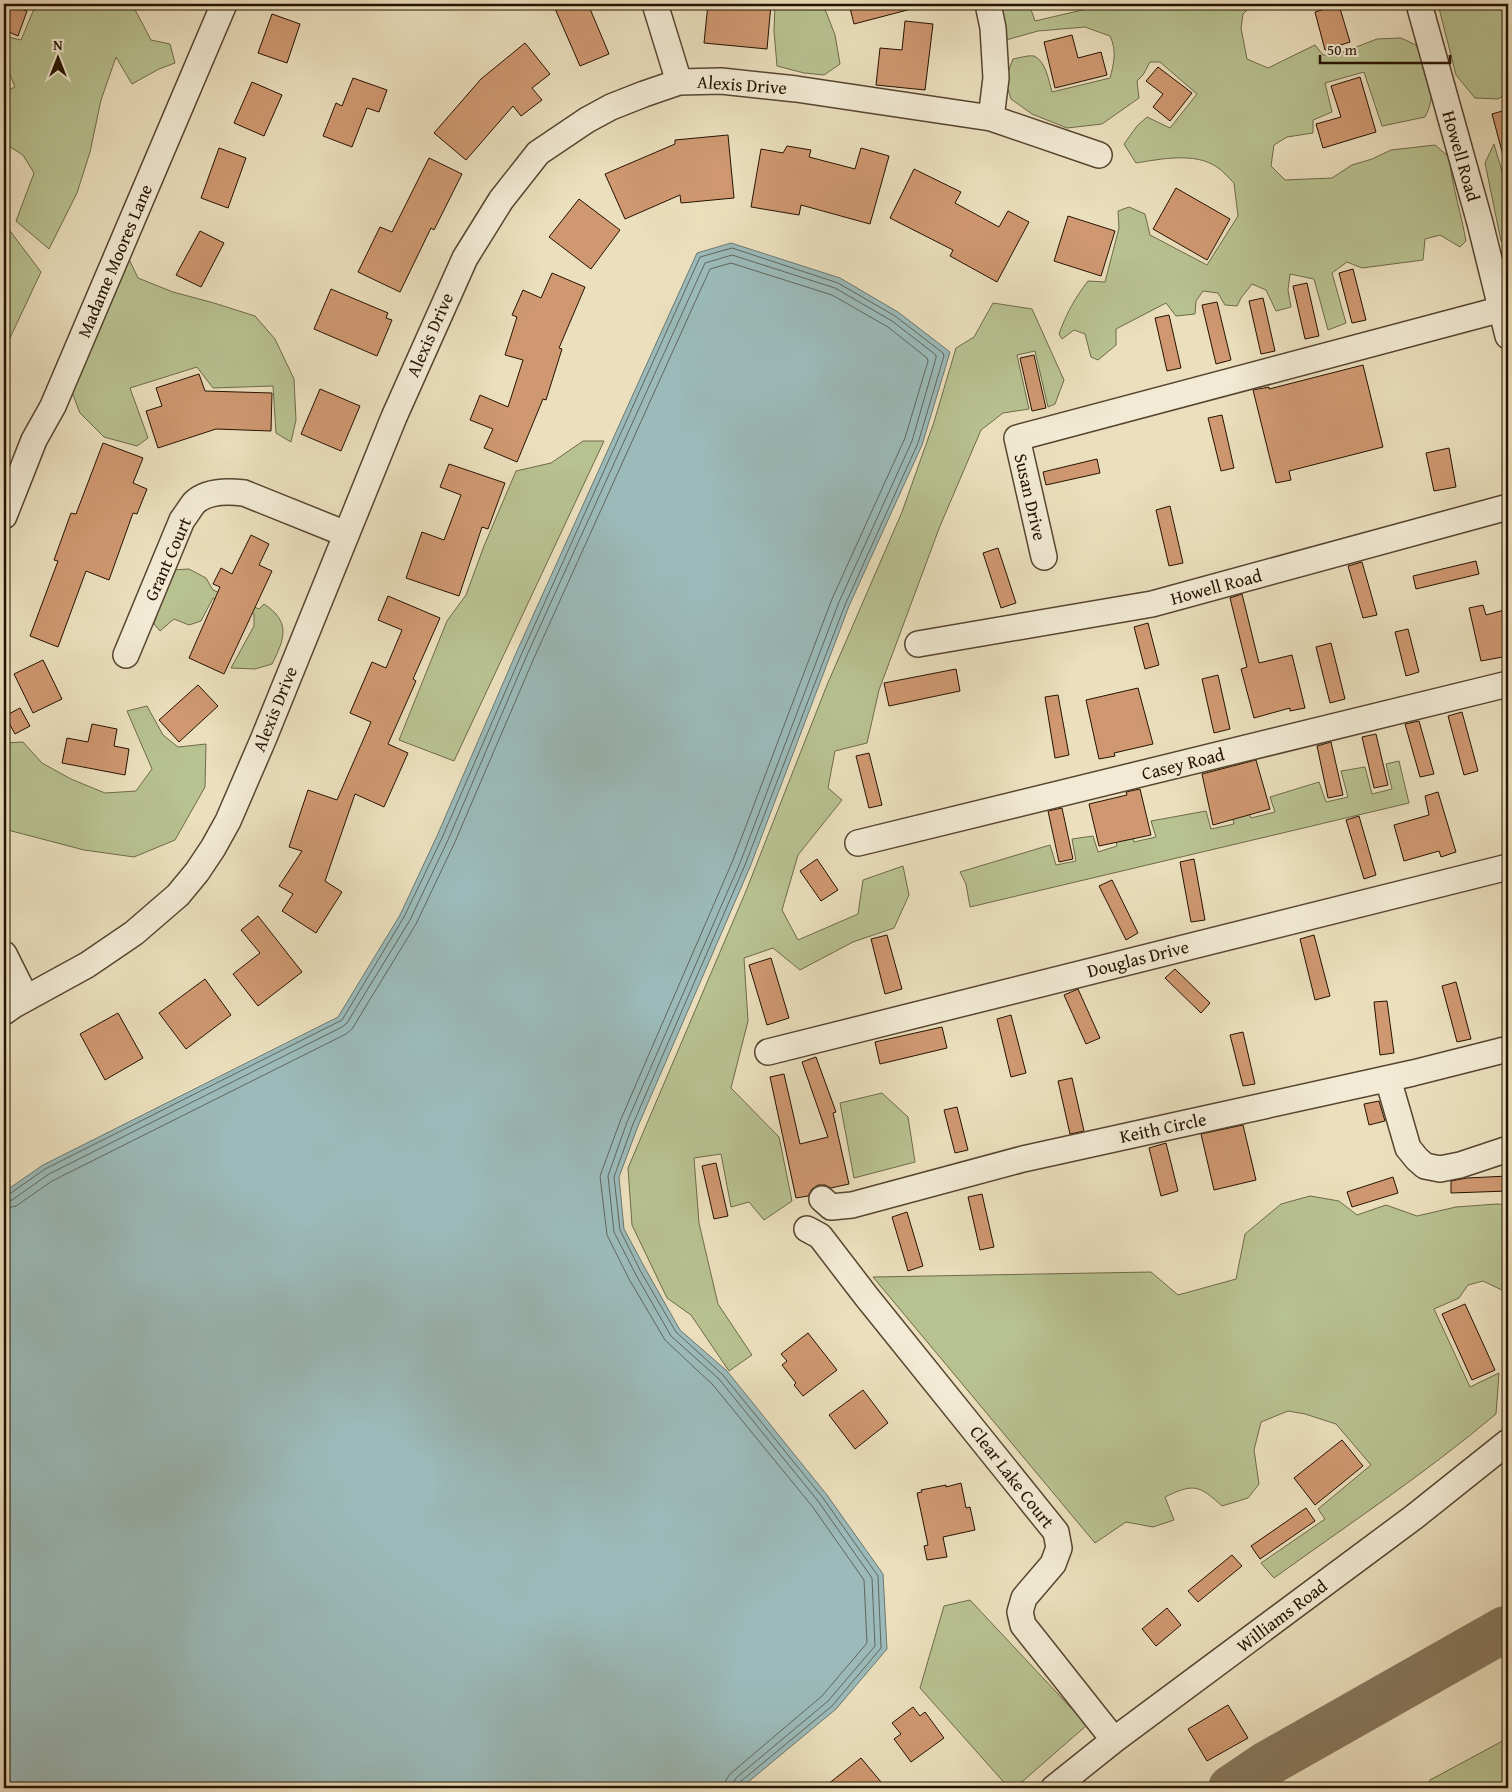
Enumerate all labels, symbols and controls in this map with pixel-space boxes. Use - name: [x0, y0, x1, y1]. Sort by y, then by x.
- north arrow: [32, 32, 82, 82]
- scale bar: [1320, 32, 1450, 64]
- text: N: [53, 35, 63, 55]
- text: 50 m: [1327, 39, 1358, 60]
- street label: Alexis Drive: [696, 68, 788, 101]
- street label: Howell Road: [1436, 107, 1487, 205]
- street label: Madame Moores Lane: [70, 180, 159, 342]
- street label: Alexis Drive: [399, 288, 460, 381]
- street label: Susan Drive: [1007, 451, 1054, 543]
- street label: Grant Court: [137, 512, 198, 605]
- street label: Howell Road: [1167, 561, 1265, 612]
- street label: Alexis Drive: [245, 662, 304, 756]
- street label: Casey Road: [1139, 740, 1228, 787]
- street label: Douglas Drive: [1084, 933, 1192, 984]
- street label: Keith Circle: [1117, 1105, 1209, 1150]
- street label: Clear Lake Court: [964, 1419, 1062, 1534]
- street label: Williams Road: [1231, 1572, 1333, 1659]

